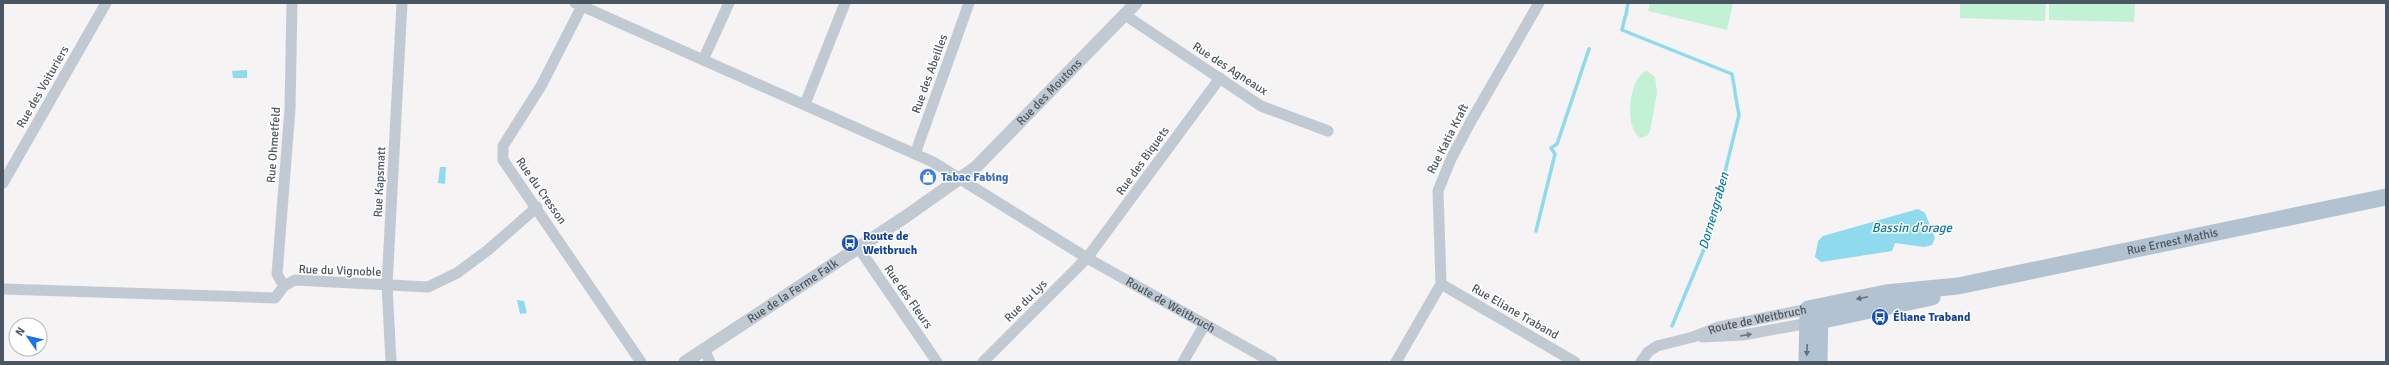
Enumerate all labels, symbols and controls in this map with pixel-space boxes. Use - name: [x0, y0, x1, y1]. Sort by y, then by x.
- street label: Rue des Abeilles: [909, 32, 951, 116]
- street label: Rue des Agneaux: [1190, 39, 1271, 99]
- street label: Rue des Voituriers: [13, 43, 73, 131]
- street label: Rue des Moutons: [1013, 56, 1085, 128]
- street label: Rue Katia Kraft: [1424, 101, 1472, 177]
- street label: Rue Ohmetfeld: [264, 106, 284, 184]
- street label: Rue des Biquets: [1113, 124, 1173, 198]
- street label: Rue Kapsmatt: [371, 146, 389, 218]
- street label: Rue du Cresson: [512, 155, 570, 227]
- shop icon: Tabac Fabing: [918, 167, 938, 187]
- place label: Tabac Fabing: [941, 170, 1009, 185]
- water label: Dornengraben: [1695, 170, 1733, 251]
- water label: Bassin d'orage: [1872, 220, 1954, 236]
- street label: Rue Ernest Mathis: [2125, 225, 2219, 258]
- place label: Route de Weitbruch: [863, 229, 918, 258]
- bus stop icon: Route de Weitbruch: [840, 233, 860, 253]
- street label: Rue de la Ferme Falk: [745, 256, 841, 326]
- street label: Rue du Vignoble: [298, 262, 382, 280]
- street label: Rue des Fleurs: [881, 262, 935, 332]
- street label: Route de Weitbruch: [1123, 274, 1218, 336]
- street label: Rue du Lys: [1002, 277, 1050, 325]
- street label: Rue Eliane Traband: [1469, 281, 1561, 343]
- one-way arrow: [1856, 295, 1868, 301]
- street label: Route de Weitbruch: [1706, 302, 1808, 338]
- bus stop icon: Éliane Traband: [1870, 307, 1890, 327]
- place label: Éliane Traband: [1893, 310, 1971, 325]
- north arrow: [8, 317, 48, 357]
- text: N: [13, 325, 28, 338]
- one-way arrow: [1740, 331, 1752, 337]
- one-way arrow: [1804, 344, 1810, 357]

